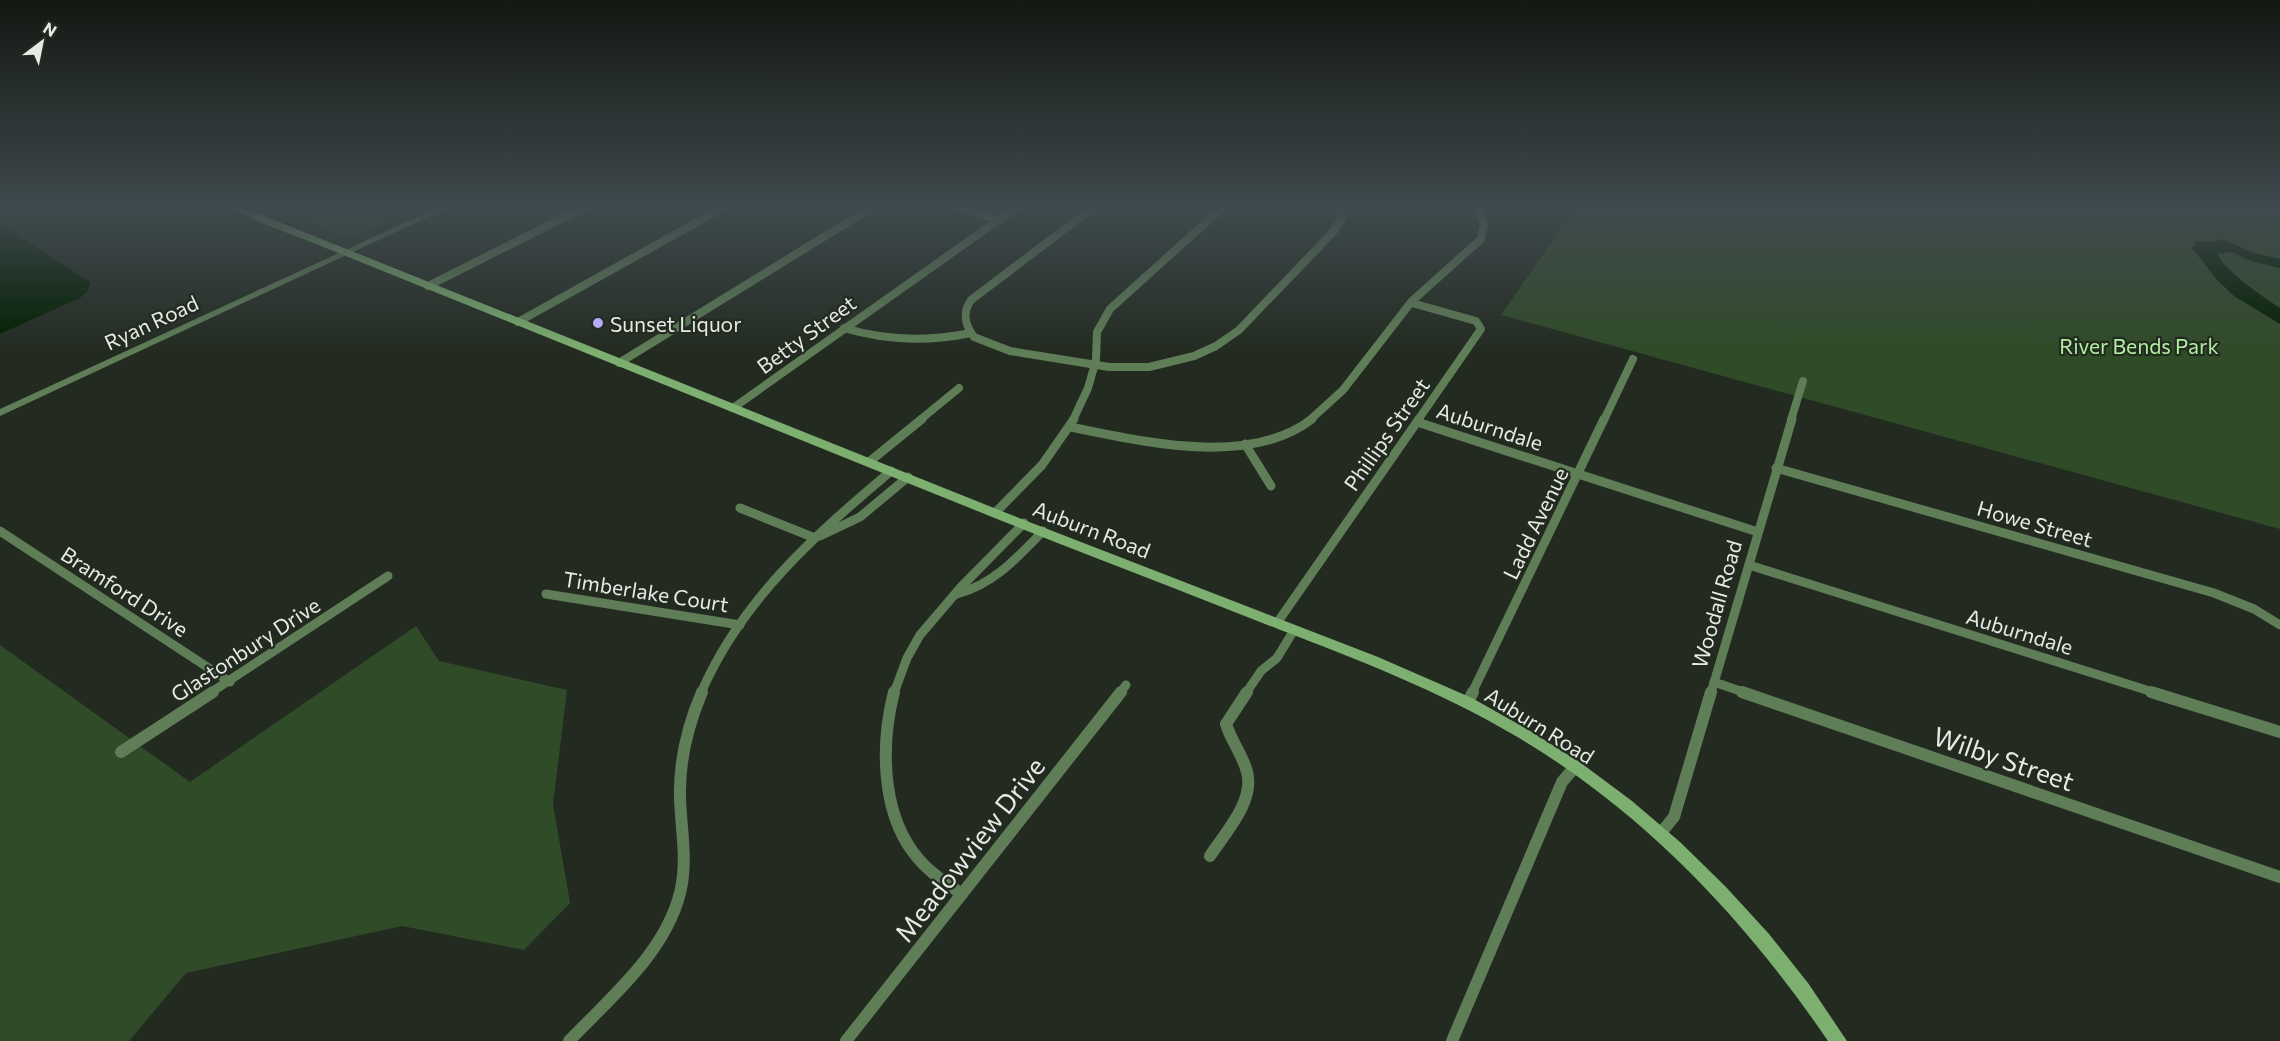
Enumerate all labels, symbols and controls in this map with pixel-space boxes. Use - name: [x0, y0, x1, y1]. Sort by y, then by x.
- north arrow: [12, 12, 72, 72]
- text: N: [40, 18, 60, 40]
- street label: Ryan Road: [100, 289, 202, 355]
- street label: Betty Street: [752, 290, 860, 378]
- place label: Sunset Liquor: [610, 311, 742, 336]
- marker: Sunset Liquor: [591, 316, 605, 330]
- park label: River Bends Park: [2059, 333, 2219, 358]
- street label: Phillips Street: [1338, 373, 1434, 495]
- street label: Auburndale: [1434, 397, 1546, 455]
- street label: Ladd Avenue: [1497, 463, 1573, 583]
- street label: Auburn Road: [1030, 495, 1154, 563]
- street label: Howe Street: [1974, 495, 2096, 551]
- street label: Woodall Road: [1686, 537, 1746, 671]
- street label: Bramford Drive: [57, 541, 193, 641]
- street label: Timberlake Court: [562, 566, 730, 616]
- street label: Glastonbury Drive: [166, 592, 324, 706]
- street label: Auburndale: [1964, 603, 2076, 659]
- street label: Auburn Road: [1481, 682, 1599, 768]
- street label: Wilby Street: [1930, 719, 2078, 797]
- street label: Meadowview Drive: [888, 751, 1050, 947]

